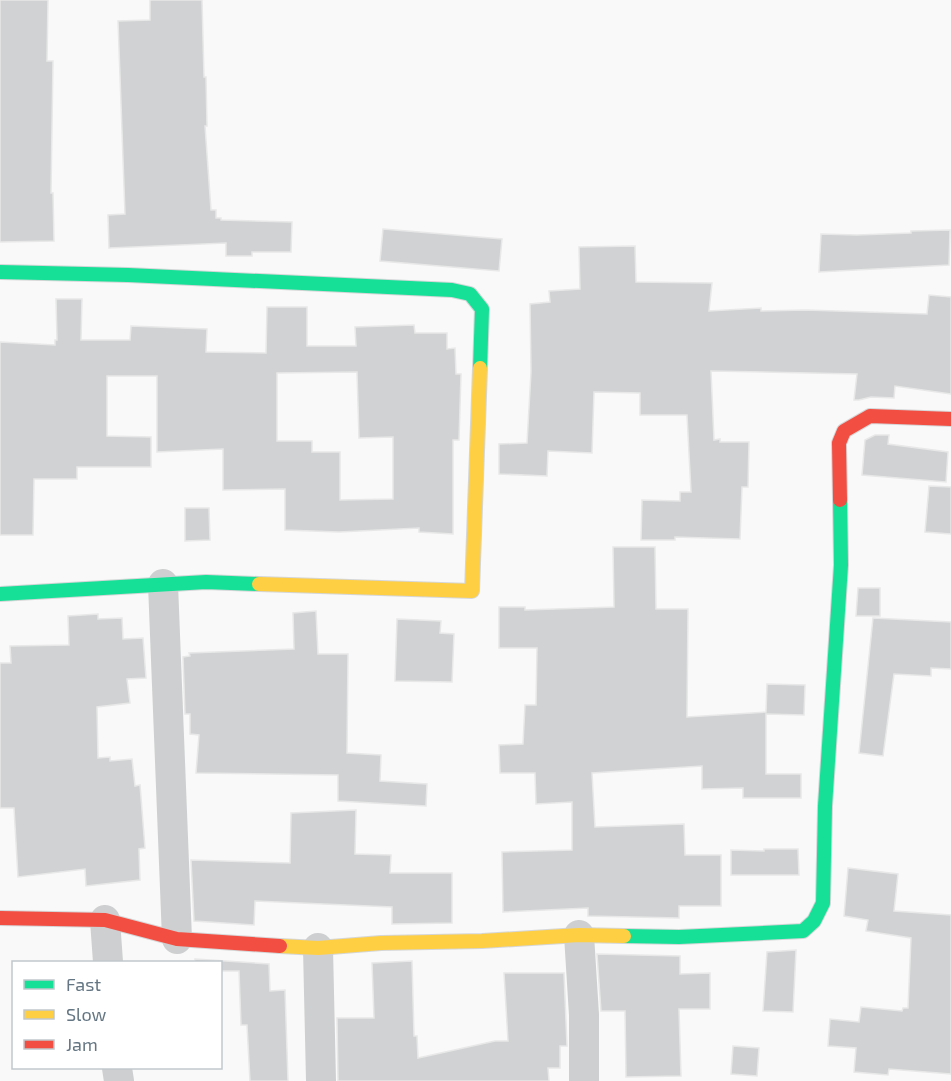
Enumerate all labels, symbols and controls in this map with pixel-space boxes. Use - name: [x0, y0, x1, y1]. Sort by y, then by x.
- legend: [12, 961, 222, 1069]
- text: Fast: [66, 973, 101, 995]
- text: Slow: [66, 1003, 107, 1025]
- text: Jam: [66, 1033, 98, 1055]

